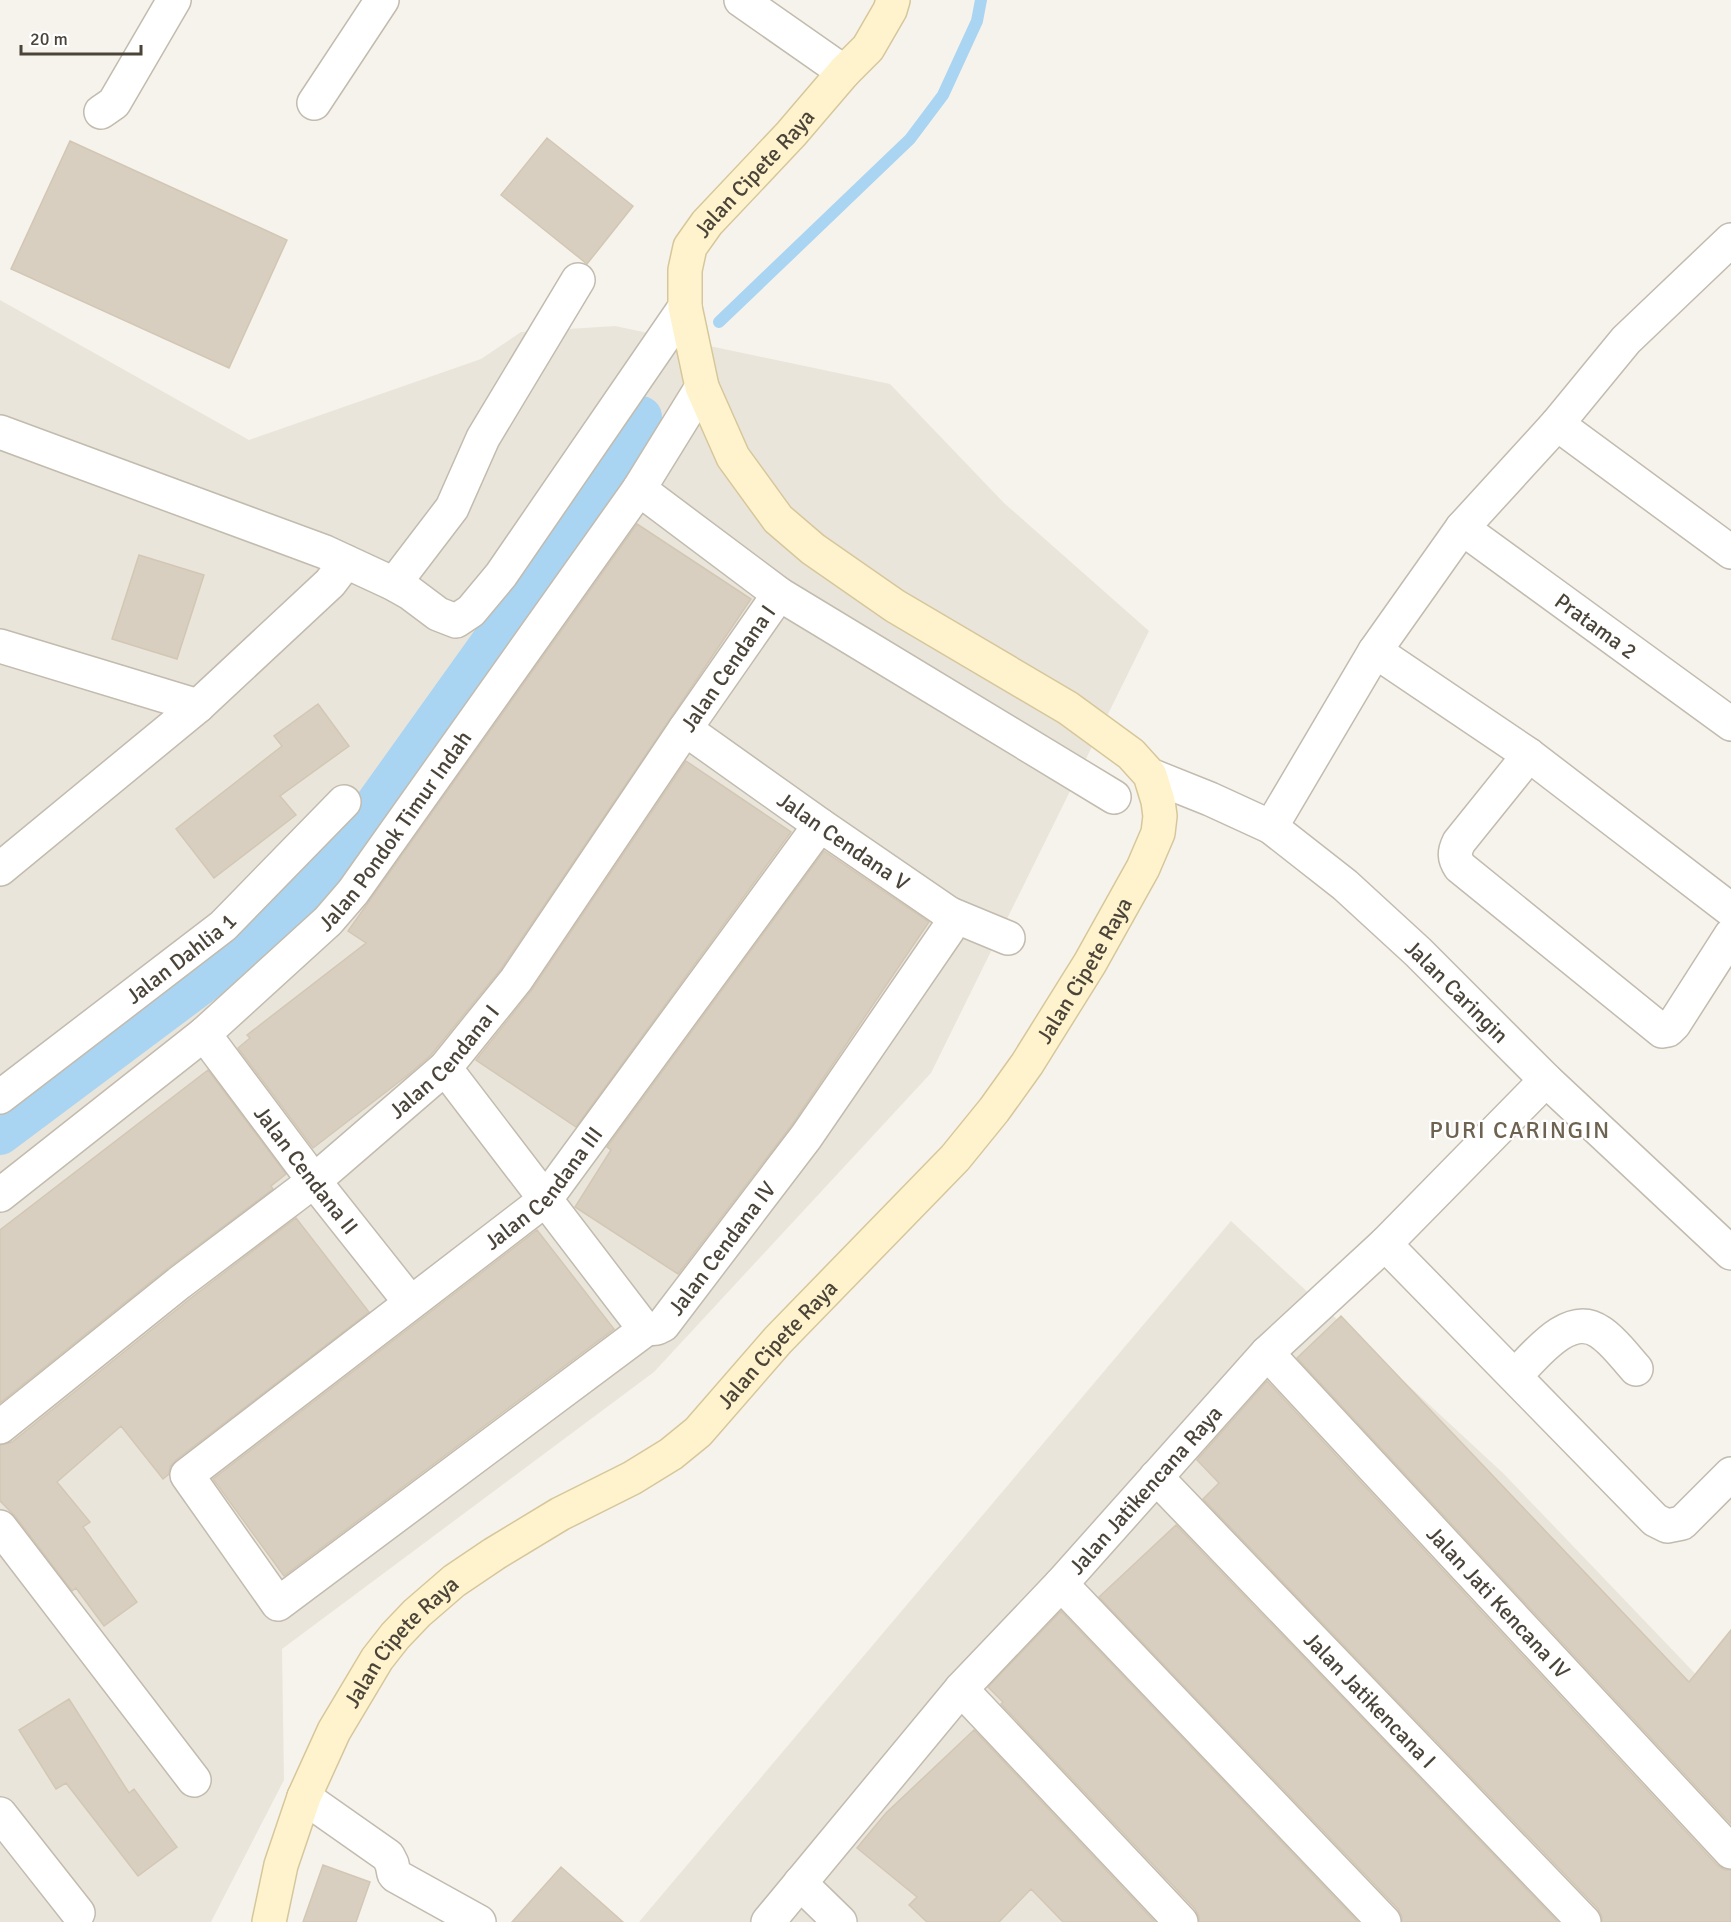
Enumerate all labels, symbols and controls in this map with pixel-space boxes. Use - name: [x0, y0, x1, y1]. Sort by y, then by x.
- scale bar: [21, 18, 141, 56]
- text: 20 m: [30, 28, 68, 50]
- street label: Jalan Cipete Raya: [688, 104, 820, 243]
- street label: Pratama 2: [1549, 587, 1642, 665]
- street label: Jalan Cendana I: [674, 600, 781, 737]
- street label: Jalan Pondok Timur Indah: [313, 725, 477, 937]
- street label: Jalan Cendana V: [772, 786, 915, 896]
- street label: Jalan Cipete Raya: [1030, 892, 1138, 1048]
- street label: Jalan Dahlia 1: [120, 907, 242, 1010]
- street label: Jalan Caringin: [1399, 934, 1514, 1049]
- street label: Jalan Cendana I: [383, 999, 505, 1124]
- street label: Jalan Cendana II: [248, 1100, 364, 1240]
- district label: PURI CARINGIN: [1429, 1115, 1611, 1145]
- street label: Jalan Cendana III: [479, 1121, 608, 1256]
- street label: Jalan Cendana IV: [662, 1176, 782, 1321]
- street label: Jalan Cipete Raya: [711, 1274, 843, 1414]
- street label: Jalan Jatikencana Raya: [1063, 1400, 1228, 1580]
- street label: Jalan Jati Kencana IV: [1421, 1521, 1576, 1684]
- street label: Jalan Cipete Raya: [338, 1570, 464, 1713]
- street label: Jalan Jatikencana I: [1298, 1626, 1442, 1774]

